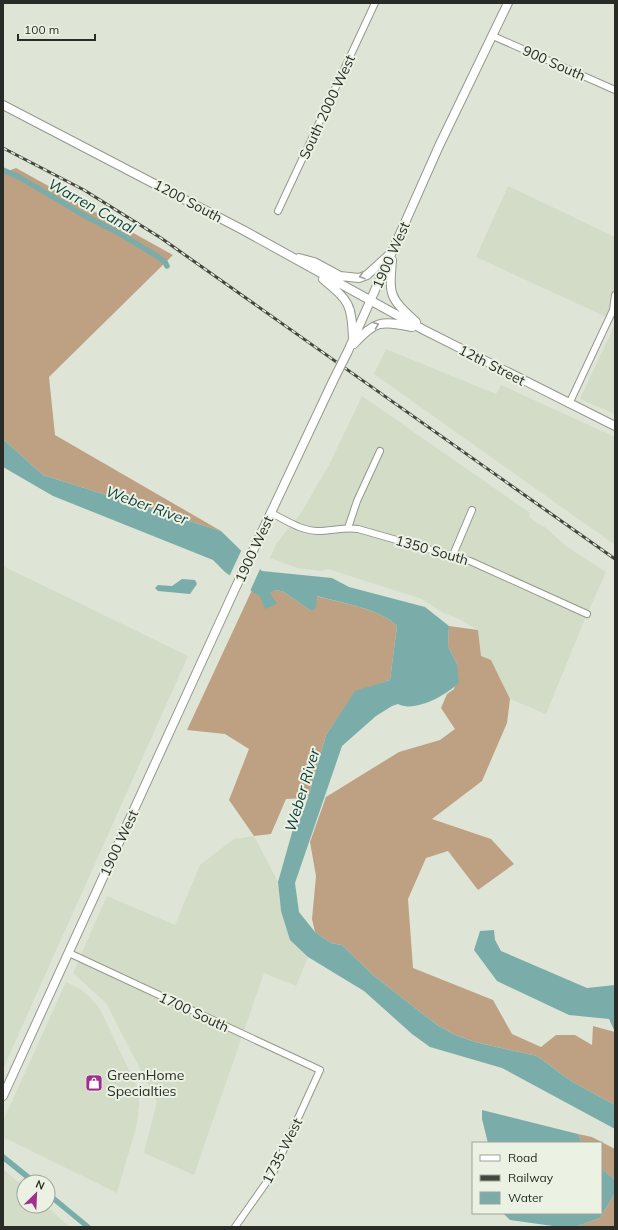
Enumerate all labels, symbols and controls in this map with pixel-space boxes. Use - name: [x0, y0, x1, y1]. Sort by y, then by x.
- scale bar: [18, 16, 95, 42]
- text: 100 m: [24, 22, 59, 37]
- street label: 900 South: [520, 41, 588, 85]
- street label: South 2000 West: [295, 52, 359, 162]
- water label: Warren Canal: [45, 174, 139, 238]
- street label: 1200 South: [151, 175, 225, 227]
- street label: 1900 West: [368, 219, 414, 291]
- one-way arrow: [358, 271, 365, 280]
- one-way arrow: [373, 322, 380, 330]
- street label: 12th Street: [456, 341, 528, 389]
- water label: Weber River: [103, 481, 191, 529]
- street label: 1900 West: [231, 513, 277, 585]
- street label: 1350 South: [393, 531, 471, 569]
- water label: Weber River: [280, 746, 324, 834]
- street label: 1900 West: [96, 807, 142, 879]
- street label: 1700 South: [156, 988, 232, 1036]
- place label: GreenHome Specialties: [107, 1066, 184, 1100]
- shop icon: GreenHome Specialties: [84, 1073, 104, 1093]
- street label: 1735 West: [258, 1115, 306, 1187]
- legend: [472, 1142, 602, 1214]
- text: Road: [508, 1150, 537, 1165]
- text: Railway: [508, 1170, 554, 1185]
- north arrow: [16, 1174, 56, 1214]
- text: N: [33, 1177, 47, 1193]
- text: Water: [508, 1190, 544, 1205]

